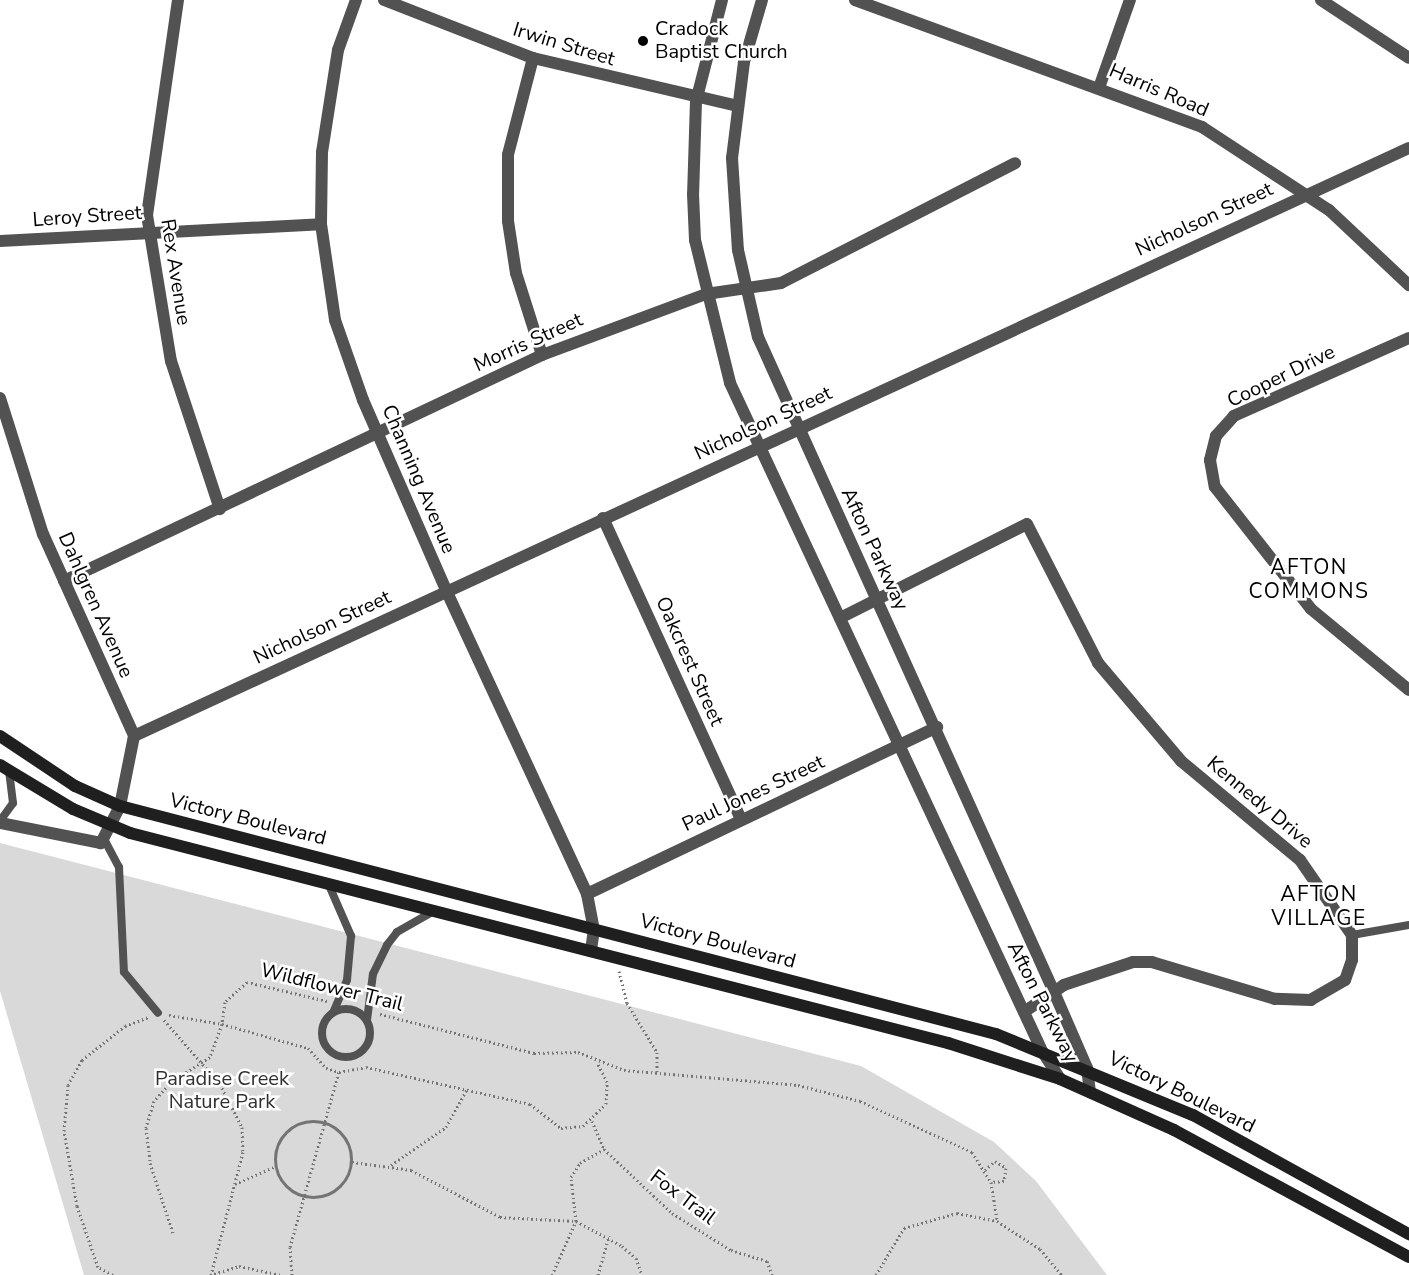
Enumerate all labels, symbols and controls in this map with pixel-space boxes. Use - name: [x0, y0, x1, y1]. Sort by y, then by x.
- street label: Irwin Street: [510, 17, 618, 71]
- place label: Cradock Baptist Church: [655, 17, 788, 64]
- marker: Cradock Baptist Church: [636, 34, 650, 48]
- street label: Harris Road: [1105, 58, 1213, 122]
- street label: Nicholson Street: [1131, 177, 1277, 261]
- street label: Leroy Street: [32, 200, 142, 232]
- street label: Rex Avenue: [156, 217, 196, 327]
- street label: Morris Street: [470, 307, 586, 377]
- street label: Cooper Drive: [1223, 340, 1339, 412]
- street label: Nicholson Street: [690, 381, 836, 465]
- street label: Channing Avenue: [377, 401, 461, 557]
- street label: Afton Parkway: [836, 484, 914, 614]
- street label: Dahlgren Avenue: [53, 529, 139, 681]
- district label: AFTON COMMONS: [1249, 554, 1369, 604]
- street label: Nicholson Street: [249, 585, 395, 669]
- street label: Oakcrest Street: [651, 593, 729, 729]
- street label: Paul Jones Street: [678, 750, 828, 836]
- street label: Kennedy Drive: [1202, 751, 1318, 853]
- street label: Victory Boulevard: [167, 788, 329, 850]
- district label: AFTON VILLAGE: [1271, 881, 1367, 931]
- street label: Victory Boulevard: [637, 909, 799, 973]
- street label: Afton Parkway: [1002, 938, 1084, 1066]
- street label: Wildflower Trail: [258, 958, 406, 1016]
- street label: Victory Boulevard: [1105, 1046, 1259, 1138]
- park label: Paradise Creek Nature Park: [155, 1067, 289, 1114]
- street label: Fox Trail: [645, 1165, 721, 1229]

